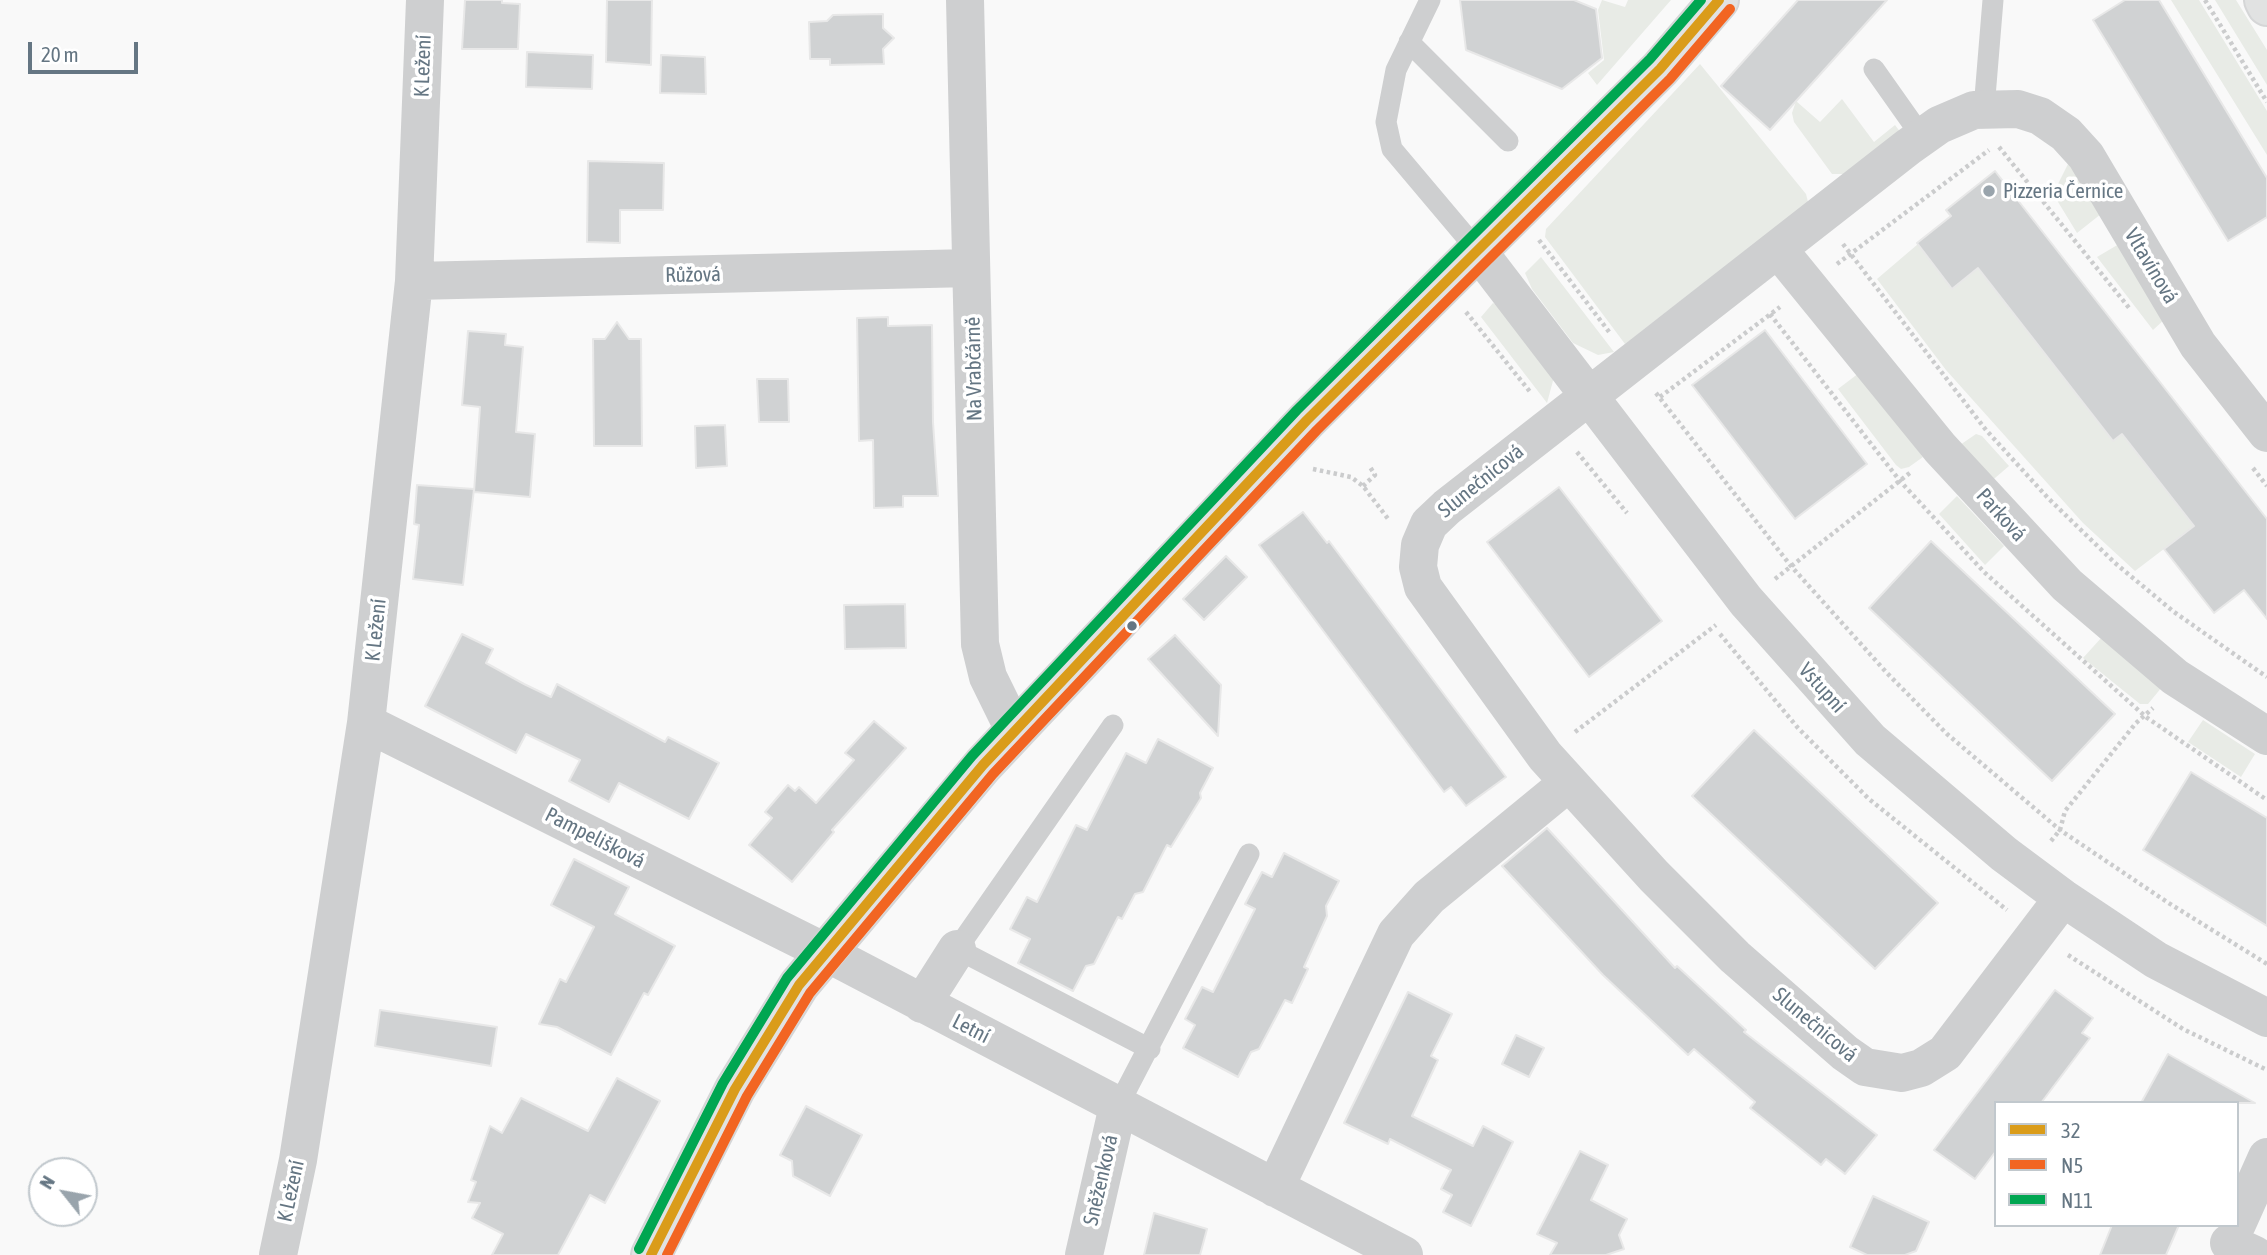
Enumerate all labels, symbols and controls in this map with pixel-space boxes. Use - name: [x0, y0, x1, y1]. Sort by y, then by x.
- scale bar: [32, 28, 142, 72]
- street label: K Ležení: [409, 34, 437, 98]
- text: 20 m: [41, 42, 79, 66]
- place label: Pizzeria Černice: [2003, 178, 2123, 204]
- marker: Pizzeria Černice: [1981, 183, 1997, 199]
- street label: Vltavínová: [2119, 224, 2183, 308]
- street label: Růžová: [665, 262, 721, 288]
- street label: Na Vrabčárně: [960, 317, 988, 421]
- street label: Slunečnicová: [1433, 439, 1529, 523]
- street label: Parková: [1971, 483, 2031, 547]
- street label: K Ležení: [360, 597, 392, 663]
- unlabelled marker: [1125, 619, 1139, 633]
- street label: Vstupní: [1793, 658, 1851, 718]
- street label: Pampelišková: [541, 802, 649, 874]
- street label: Slunečnicová: [1768, 982, 1862, 1068]
- street label: Letní: [948, 1009, 994, 1049]
- legend: [1994, 1101, 2239, 1227]
- text: 32: [2061, 1118, 2081, 1142]
- street label: Sněženková: [1078, 1132, 1124, 1228]
- text: N5: [2061, 1153, 2083, 1177]
- north arrow: [28, 1157, 98, 1227]
- street label: K Ležení: [272, 1158, 310, 1224]
- text: N: [34, 1172, 59, 1193]
- text: N11: [2061, 1188, 2093, 1212]

